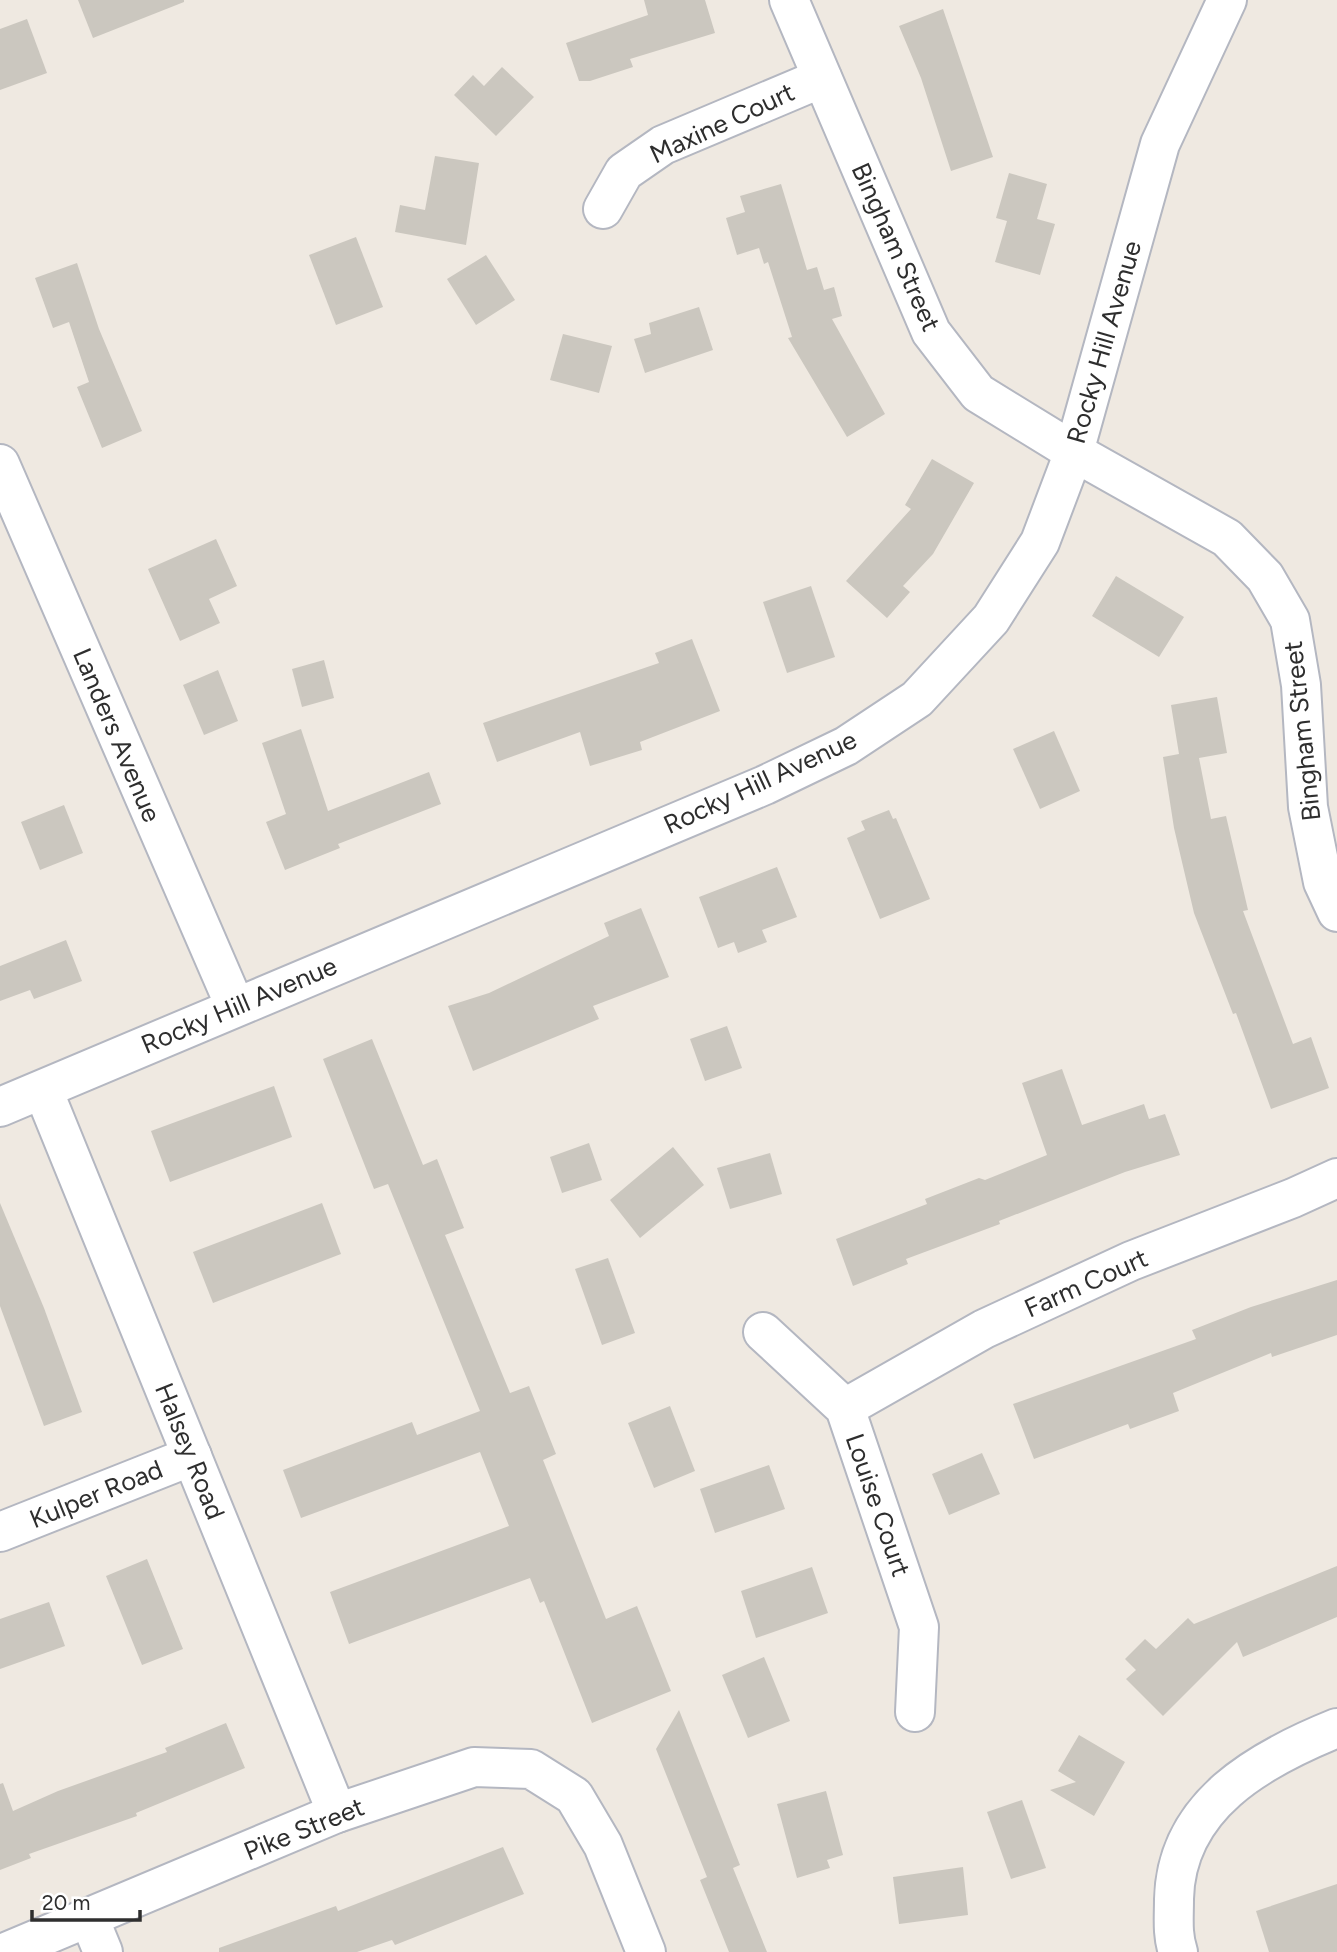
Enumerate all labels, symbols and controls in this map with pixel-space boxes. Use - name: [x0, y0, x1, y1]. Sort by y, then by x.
- street label: Maxine Court: [645, 76, 799, 170]
- street label: Bingham Street: [845, 158, 947, 336]
- street label: Rocky Hill Avenue: [1060, 237, 1148, 447]
- street label: Bingham Street: [1277, 639, 1327, 823]
- street label: Landers Avenue: [66, 643, 168, 827]
- street label: Rocky Hill Avenue: [658, 723, 862, 841]
- street label: Rocky Hill Avenue: [136, 949, 342, 1061]
- street label: Farm Court: [1019, 1242, 1153, 1324]
- street label: Halsey Road: [148, 1378, 232, 1524]
- street label: Louise Court: [839, 1429, 917, 1581]
- street label: Kulper Road: [25, 1453, 167, 1535]
- street label: Pike Street: [239, 1790, 369, 1868]
- scale bar: [32, 1878, 140, 1922]
- text: 20 m: [42, 1890, 90, 1915]

